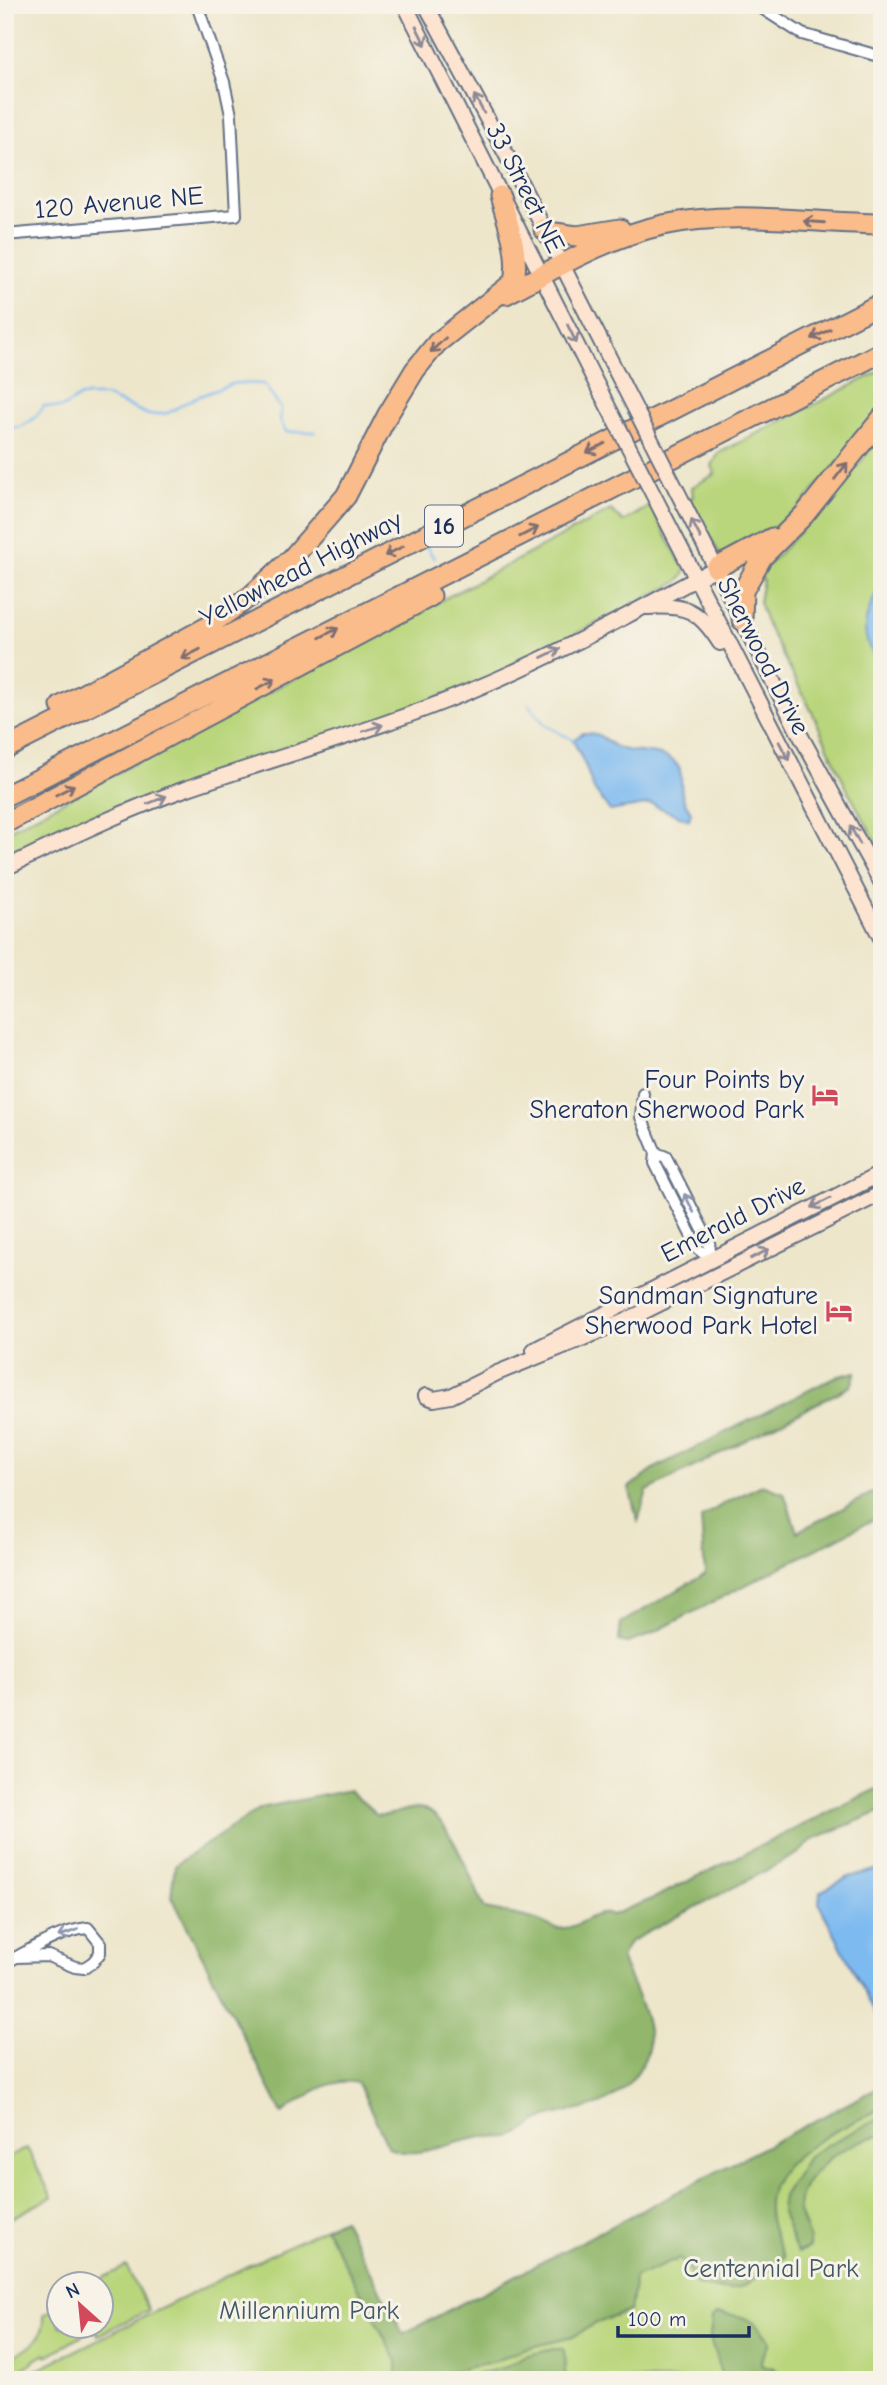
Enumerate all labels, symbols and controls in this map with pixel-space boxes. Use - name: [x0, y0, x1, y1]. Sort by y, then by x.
- one-way arrow: [414, 25, 428, 46]
- one-way arrow: [472, 94, 486, 114]
- street label: 33 Street NE: [479, 118, 571, 258]
- street label: 120 Avenue NE: [33, 181, 205, 225]
- one-way arrow: [803, 215, 825, 228]
- one-way arrow: [566, 323, 579, 344]
- one-way arrow: [811, 327, 832, 341]
- one-way arrow: [430, 336, 447, 353]
- one-way arrow: [586, 441, 607, 455]
- one-way arrow: [833, 462, 848, 480]
- street label: Yellowhead Highway: [195, 505, 407, 633]
- road number: 16: [425, 505, 463, 546]
- one-way arrow: [689, 519, 703, 540]
- one-way arrow: [518, 525, 539, 538]
- one-way arrow: [384, 545, 405, 559]
- street label: Sherwood Drive: [710, 572, 816, 740]
- one-way arrow: [318, 625, 339, 639]
- one-way arrow: [540, 646, 561, 659]
- one-way arrow: [181, 648, 202, 662]
- one-way arrow: [255, 676, 276, 690]
- one-way arrow: [361, 721, 383, 733]
- one-way arrow: [778, 740, 792, 761]
- one-way arrow: [55, 783, 75, 797]
- one-way arrow: [146, 793, 167, 806]
- one-way arrow: [848, 826, 862, 846]
- place label: Four Points by Sheraton Sherwood Park: [529, 1065, 804, 1125]
- hotel icon: Four Points by Sheraton Sherwood Park: [810, 1080, 840, 1110]
- street label: Emerald Drive: [656, 1171, 810, 1269]
- one-way arrow: [681, 1193, 695, 1214]
- one-way arrow: [811, 1197, 832, 1211]
- one-way arrow: [749, 1247, 770, 1261]
- place label: Sandman Signature Sherwood Park Hotel: [585, 1281, 818, 1341]
- hotel icon: Sandman Signature Sherwood Park Hotel: [824, 1296, 854, 1326]
- one-way arrow: [57, 1928, 79, 1940]
- park label: Centennial Park: [683, 2254, 859, 2284]
- north arrow: [46, 2270, 116, 2340]
- text: N: [62, 2278, 83, 2303]
- scale bar: [618, 2294, 749, 2338]
- park label: Millennium Park: [219, 2296, 399, 2326]
- text: 100 m: [628, 2307, 686, 2331]

